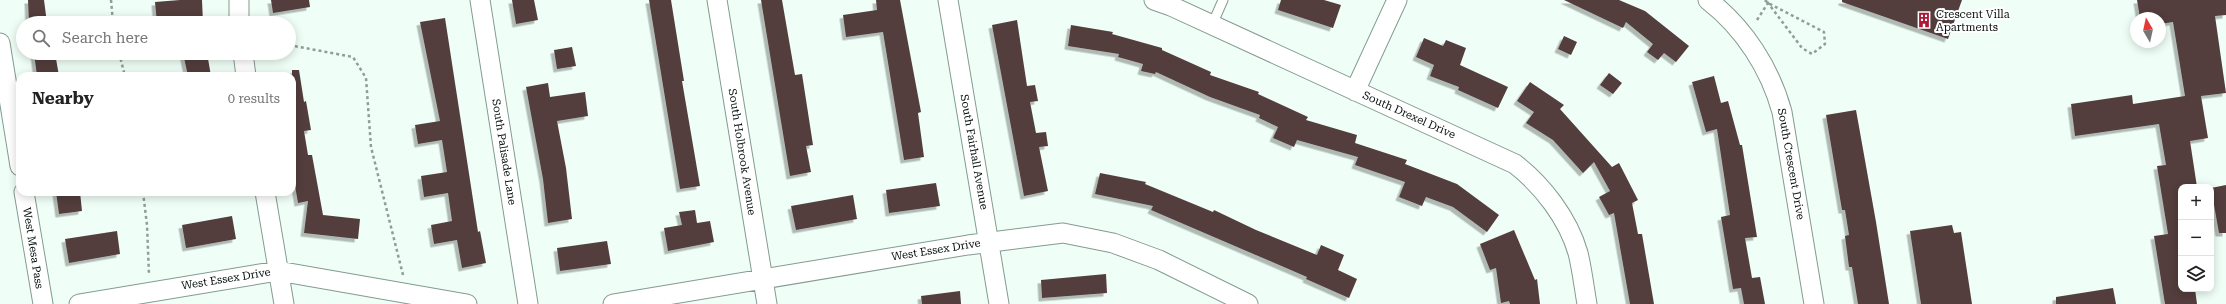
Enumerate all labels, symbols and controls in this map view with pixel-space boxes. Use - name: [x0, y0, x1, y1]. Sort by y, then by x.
- place label: Crescent Villa Apartments: [1936, 8, 2010, 34]
- building icon: Crescent Villa Apartments: [1915, 11, 1933, 29]
- north arrow: [2130, 12, 2166, 48]
- search box: [16, 16, 296, 60]
- icon: search: [30, 27, 52, 49]
- text: Search here: [62, 29, 148, 47]
- text: Nearby: [32, 88, 94, 108]
- street label: South Holbrook Avenue: [726, 88, 758, 216]
- street label: South Drexel Drive: [1360, 89, 1458, 141]
- text: 0 results: [228, 91, 280, 106]
- street label: South Fairhall Avenue: [957, 93, 991, 211]
- street label: South Palisade Lane: [489, 98, 519, 206]
- street label: South Crescent Drive: [1775, 107, 1807, 221]
- map controls: [2178, 184, 2214, 292]
- button: +: [2178, 184, 2214, 220]
- street label: West Mesa Pass: [20, 206, 46, 290]
- button: −: [2178, 220, 2214, 256]
- street label: West Essex Drive: [890, 237, 982, 263]
- button: layers: [2178, 256, 2214, 292]
- street label: West Essex Drive: [180, 266, 272, 292]

